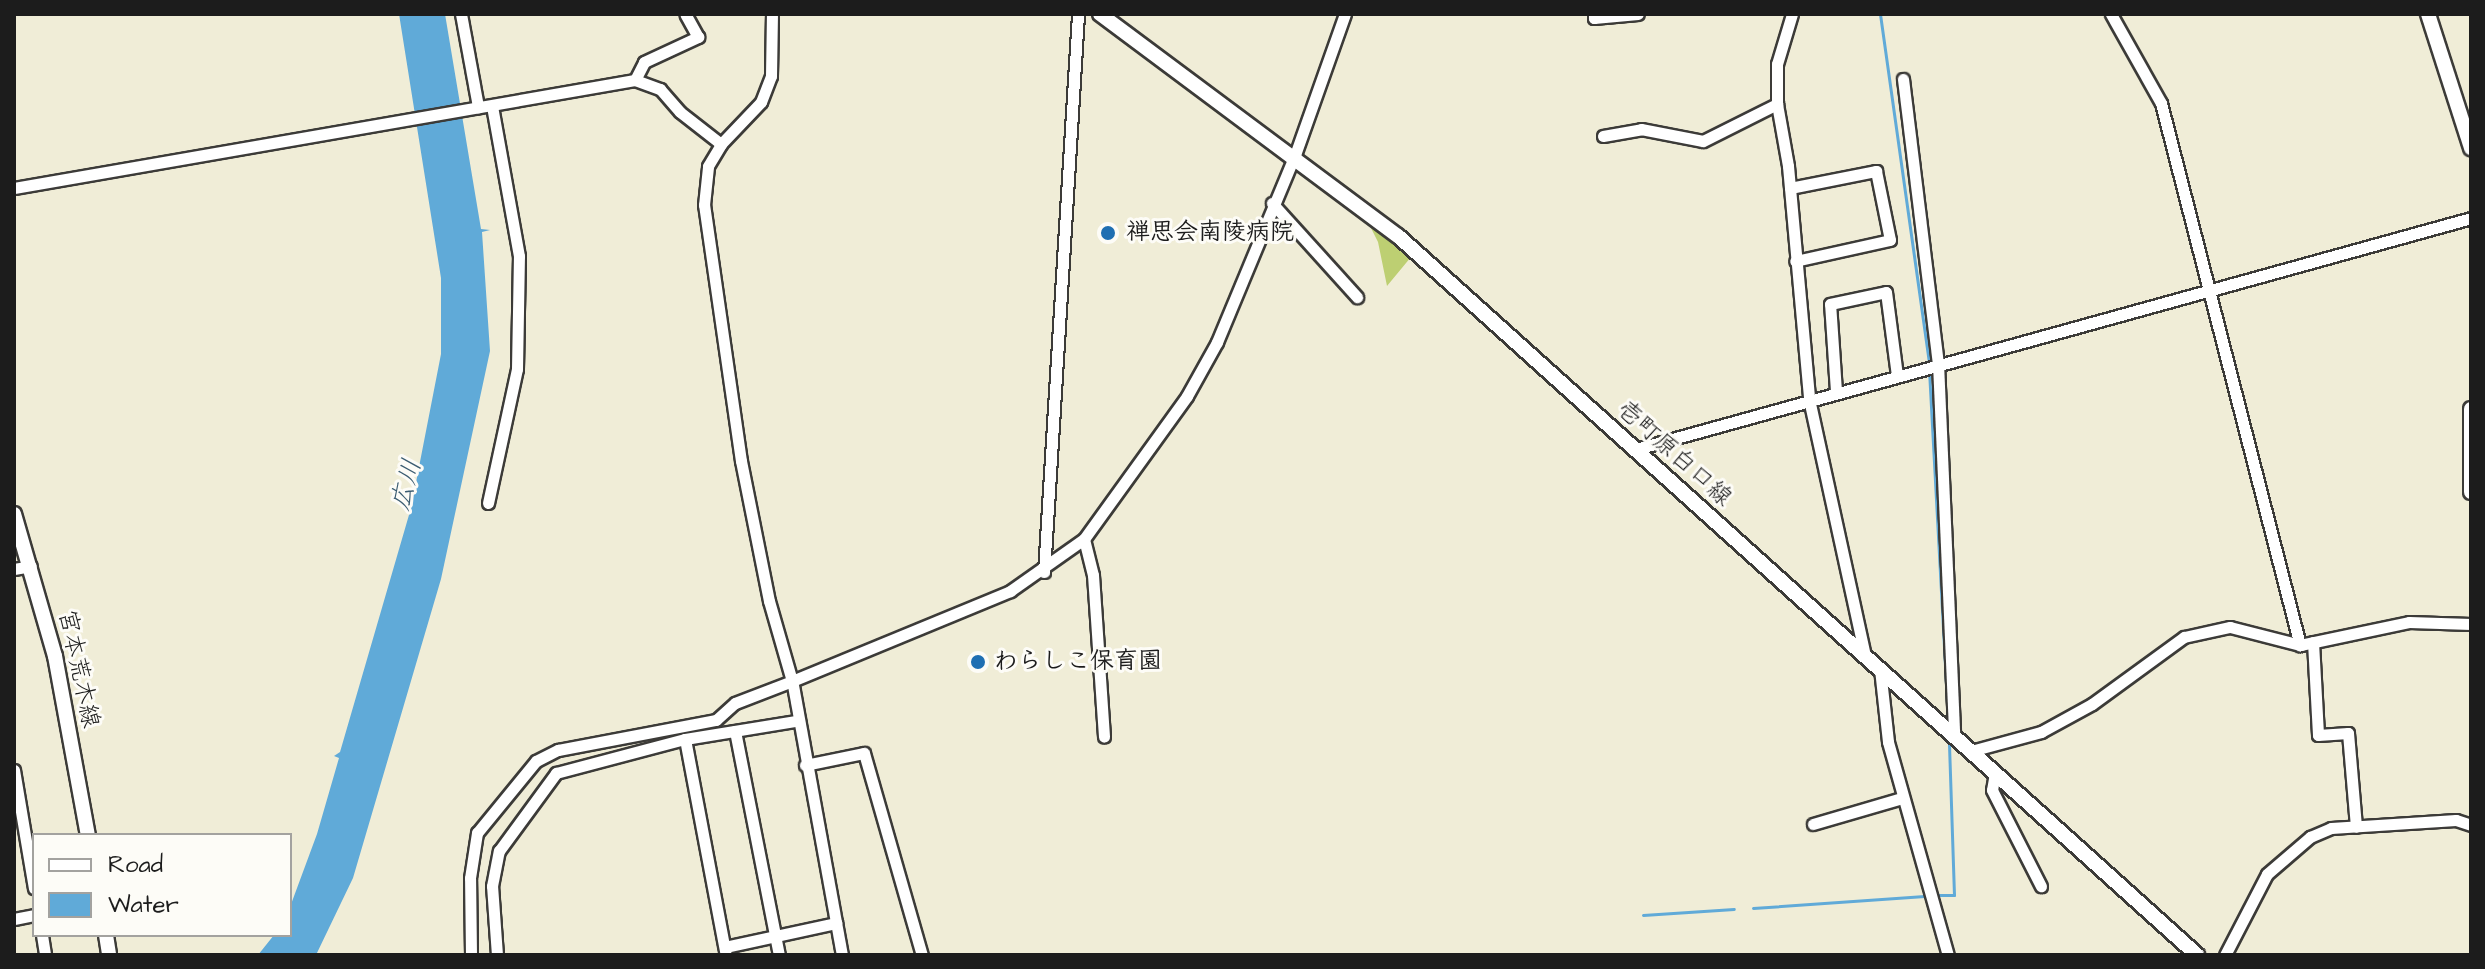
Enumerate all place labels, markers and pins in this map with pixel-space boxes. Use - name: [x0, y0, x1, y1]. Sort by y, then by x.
- place label: 禅思会南陵病院: [1126, 219, 1294, 247]
- marker: 禅思会南陵病院: [1097, 222, 1119, 244]
- place label: わらしこ保育園: [994, 648, 1162, 676]
- marker: わらしこ保育園: [969, 653, 987, 671]

